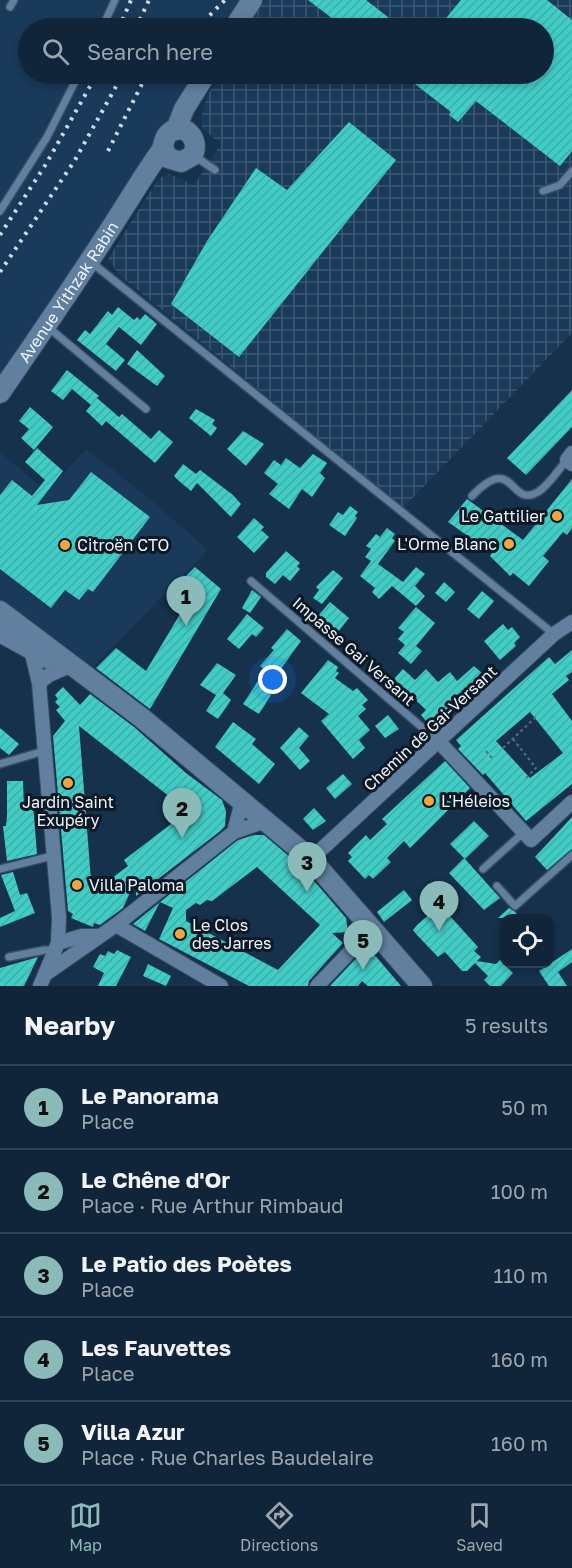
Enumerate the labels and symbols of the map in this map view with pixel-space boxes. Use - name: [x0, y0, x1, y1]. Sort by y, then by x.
- street label: Avenue Yithzak Rabin: [14, 218, 123, 366]
- place label: Le Gattilier: [461, 506, 545, 526]
- marker: Le Gattilier: [550, 509, 564, 523]
- place label: L'Orme Blanc: [397, 534, 497, 554]
- place label: Citroën CTO: [77, 535, 169, 555]
- marker: L'Orme Blanc: [502, 537, 516, 551]
- marker: Citroën CTO: [58, 538, 72, 552]
- pin: 1: [166, 576, 206, 626]
- street label: Impasse Gai Versant: [289, 592, 419, 710]
- street label: Chemin de Gai-Versant: [359, 661, 501, 795]
- your location: [258, 665, 287, 694]
- marker: Jardin Saint Exupéry: [61, 776, 75, 790]
- pin: 2: [162, 788, 201, 838]
- place label: L'Héleios: [441, 791, 510, 811]
- place label: Jardin Saint Exupéry: [22, 792, 114, 830]
- marker: L'Héleios: [422, 794, 436, 808]
- pin: 3: [288, 842, 326, 892]
- place label: Villa Paloma: [89, 875, 184, 895]
- marker: Villa Paloma: [70, 878, 84, 892]
- pin: 4: [420, 882, 458, 931]
- place label: Le Clos des Jarres: [192, 915, 272, 953]
- pin: 5: [344, 920, 382, 970]
- marker: Le Clos des Jarres: [173, 927, 187, 941]

